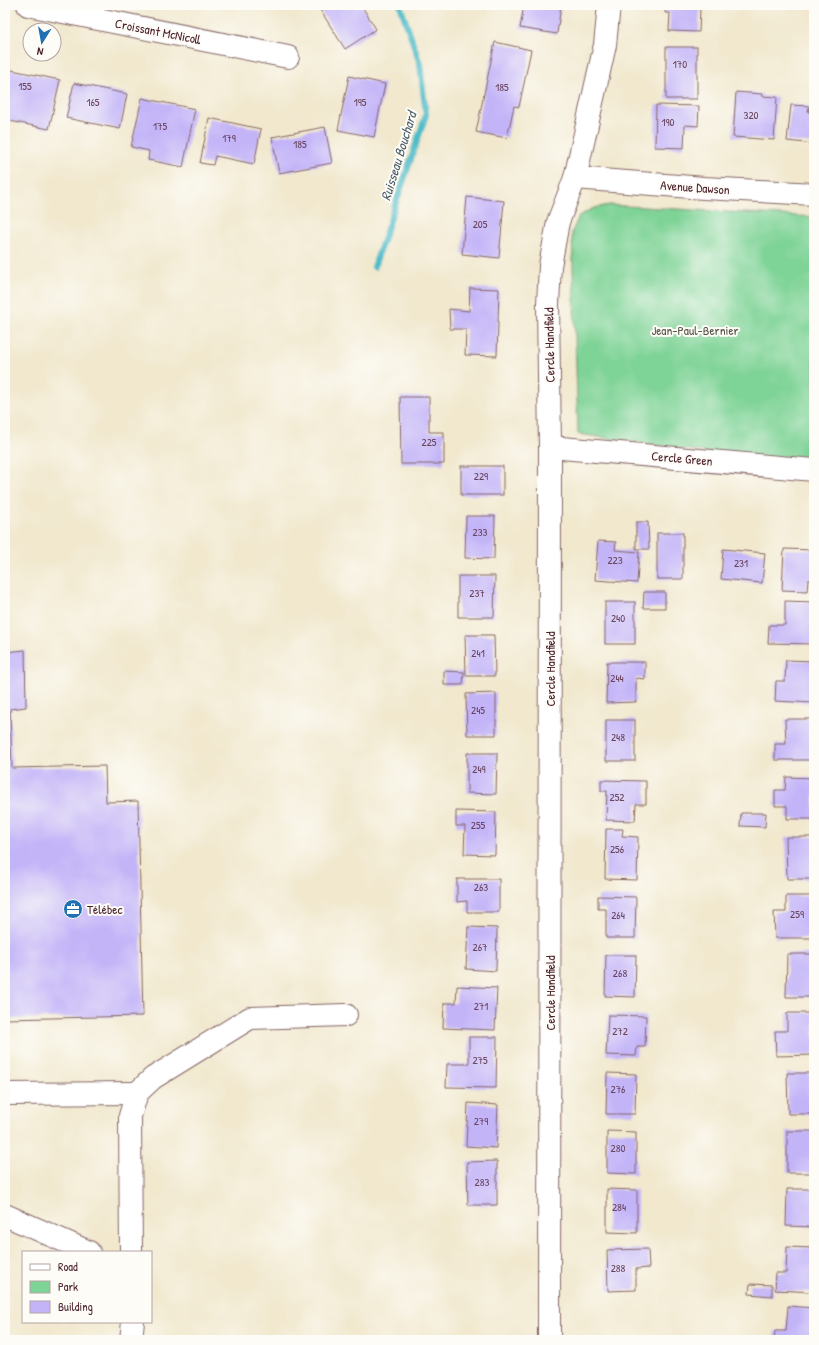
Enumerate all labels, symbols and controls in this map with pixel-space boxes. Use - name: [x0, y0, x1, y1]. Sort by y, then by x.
- street label: Croissant McNicoll: [113, 14, 203, 48]
- north arrow: [22, 22, 62, 62]
- text: N: [36, 44, 44, 59]
- house number: 170: [673, 57, 687, 71]
- house number: 155: [18, 79, 32, 93]
- house number: 185: [495, 80, 509, 94]
- house number: 165: [86, 95, 100, 109]
- house number: 195: [354, 95, 367, 109]
- water label: Ruisseau Bouchard: [376, 107, 421, 203]
- house number: 320: [743, 108, 759, 122]
- house number: 190: [662, 115, 675, 129]
- house number: 175: [153, 119, 167, 133]
- house number: 179: [222, 131, 236, 145]
- house number: 185: [293, 137, 307, 151]
- street label: Avenue Dawson: [660, 176, 730, 198]
- house number: 205: [473, 217, 488, 231]
- street label: Cercle Handfield: [539, 307, 559, 383]
- park label: Jean-Paul-Bernier: [651, 321, 739, 339]
- house number: 225: [422, 435, 437, 449]
- street label: Cercle Green: [651, 446, 714, 470]
- house number: 229: [474, 469, 488, 483]
- house number: 233: [472, 525, 488, 539]
- house number: 223: [607, 553, 623, 567]
- house number: 231: [734, 556, 748, 570]
- house number: 237: [469, 586, 485, 600]
- house number: 240: [611, 611, 625, 625]
- street label: Cercle Handfield: [541, 632, 559, 707]
- house number: 241: [471, 646, 485, 660]
- house number: 244: [610, 671, 624, 685]
- house number: 245: [471, 703, 485, 717]
- house number: 248: [611, 730, 625, 744]
- house number: 249: [472, 762, 486, 776]
- house number: 252: [610, 790, 624, 804]
- house number: 255: [471, 818, 486, 832]
- house number: 256: [610, 842, 625, 856]
- house number: 263: [474, 880, 488, 894]
- office icon: Télébec: [62, 898, 84, 920]
- place label: Télébec: [87, 900, 122, 918]
- house number: 259: [790, 907, 804, 921]
- house number: 264: [611, 908, 625, 922]
- house number: 267: [473, 940, 487, 954]
- street label: Cercle Handfield: [541, 956, 559, 1031]
- house number: 268: [613, 966, 627, 980]
- house number: 271: [474, 999, 488, 1013]
- house number: 272: [612, 1024, 628, 1038]
- house number: 275: [472, 1053, 488, 1067]
- house number: 276: [611, 1082, 626, 1096]
- house number: 279: [474, 1114, 488, 1128]
- house number: 280: [611, 1141, 625, 1155]
- house number: 283: [475, 1175, 489, 1189]
- house number: 284: [612, 1200, 626, 1214]
- legend: [22, 1251, 152, 1323]
- text: Road: [58, 1258, 78, 1275]
- house number: 288: [611, 1261, 626, 1275]
- text: Park: [58, 1278, 78, 1295]
- text: Building: [58, 1298, 93, 1315]

